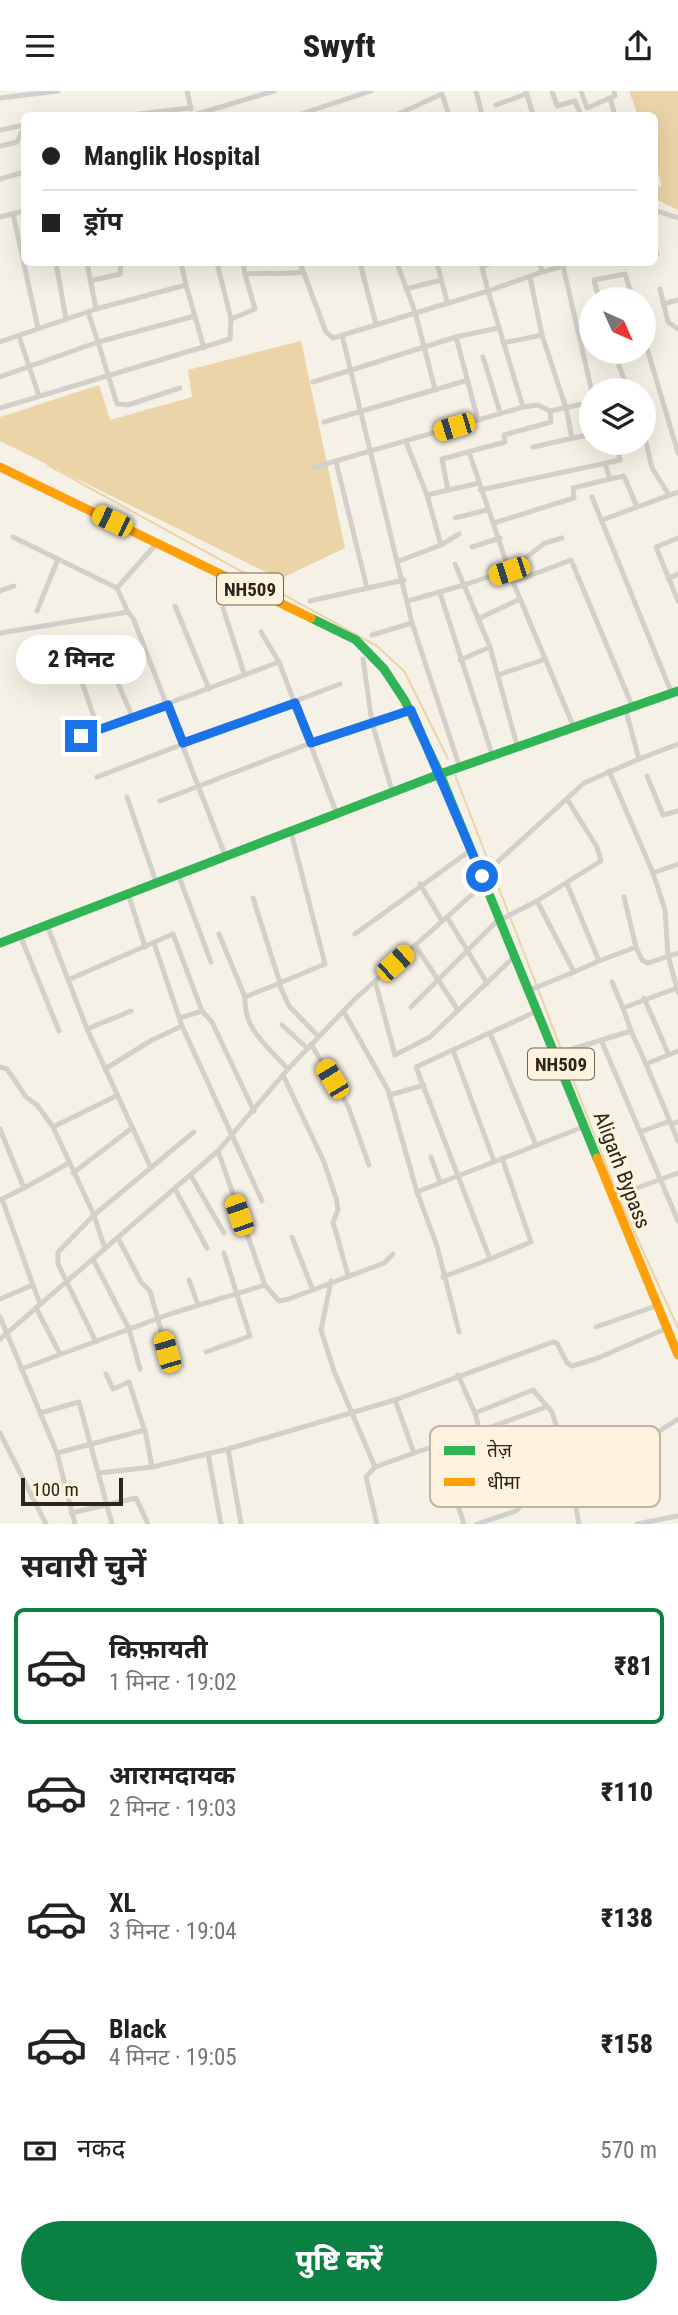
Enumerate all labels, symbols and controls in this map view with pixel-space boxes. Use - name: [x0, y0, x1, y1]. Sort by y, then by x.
- icon: menu: [21, 27, 59, 65]
- text: Swyft: [303, 27, 375, 65]
- icon: share: [619, 27, 657, 65]
- text: Manglik Hospital: [84, 141, 260, 171]
- text: ड्रॉप: [84, 206, 122, 236]
- north arrow: [579, 287, 656, 364]
- map controls: [579, 287, 656, 455]
- button: layers: [579, 378, 656, 455]
- car: [431, 411, 478, 443]
- car: [89, 502, 136, 540]
- car: [486, 555, 533, 587]
- road number: NH509: [217, 573, 283, 604]
- callout: 2 मिनट: [16, 635, 146, 683]
- text: 2 मिनट: [48, 646, 114, 673]
- route end: [65, 720, 97, 752]
- route start: [466, 860, 498, 892]
- car: [373, 941, 418, 985]
- road number: NH509: [528, 1049, 594, 1079]
- car: [313, 1056, 352, 1102]
- street label: Aligarh Bypass: [589, 1108, 655, 1232]
- car: [223, 1192, 256, 1238]
- car: [152, 1329, 183, 1375]
- legend: [430, 1426, 660, 1507]
- text: तेज़: [487, 1439, 513, 1462]
- text: धीमा: [487, 1471, 521, 1494]
- scale bar: [21, 1475, 122, 1507]
- text: 100 m: [32, 1478, 79, 1501]
- text: सवारी चुनें: [21, 1547, 146, 1585]
- text: किफ़ायती: [109, 1634, 208, 1664]
- icon: car: [25, 1635, 88, 1698]
- text: ₹81: [614, 1651, 653, 1681]
- text: 1 मिनट · 19:02: [109, 1669, 237, 1696]
- text: आरामदायक: [109, 1760, 235, 1790]
- icon: car: [25, 1761, 88, 1824]
- text: ₹110: [601, 1777, 653, 1807]
- text: 2 मिनट · 19:03: [109, 1795, 237, 1822]
- icon: car: [25, 1887, 88, 1950]
- text: XL: [109, 1888, 136, 1918]
- text: ₹138: [601, 1903, 653, 1933]
- text: 3 मिनट · 19:04: [109, 1918, 237, 1945]
- icon: car: [25, 2013, 88, 2076]
- text: Black: [109, 2014, 167, 2044]
- text: ₹158: [601, 2029, 653, 2059]
- text: 4 मिनट · 19:05: [109, 2044, 237, 2071]
- icon: cash: [21, 2132, 59, 2170]
- text: नकद: [77, 2133, 125, 2163]
- text: 570 m: [600, 2137, 657, 2164]
- button: पुष्टि करें: [21, 2221, 657, 2301]

